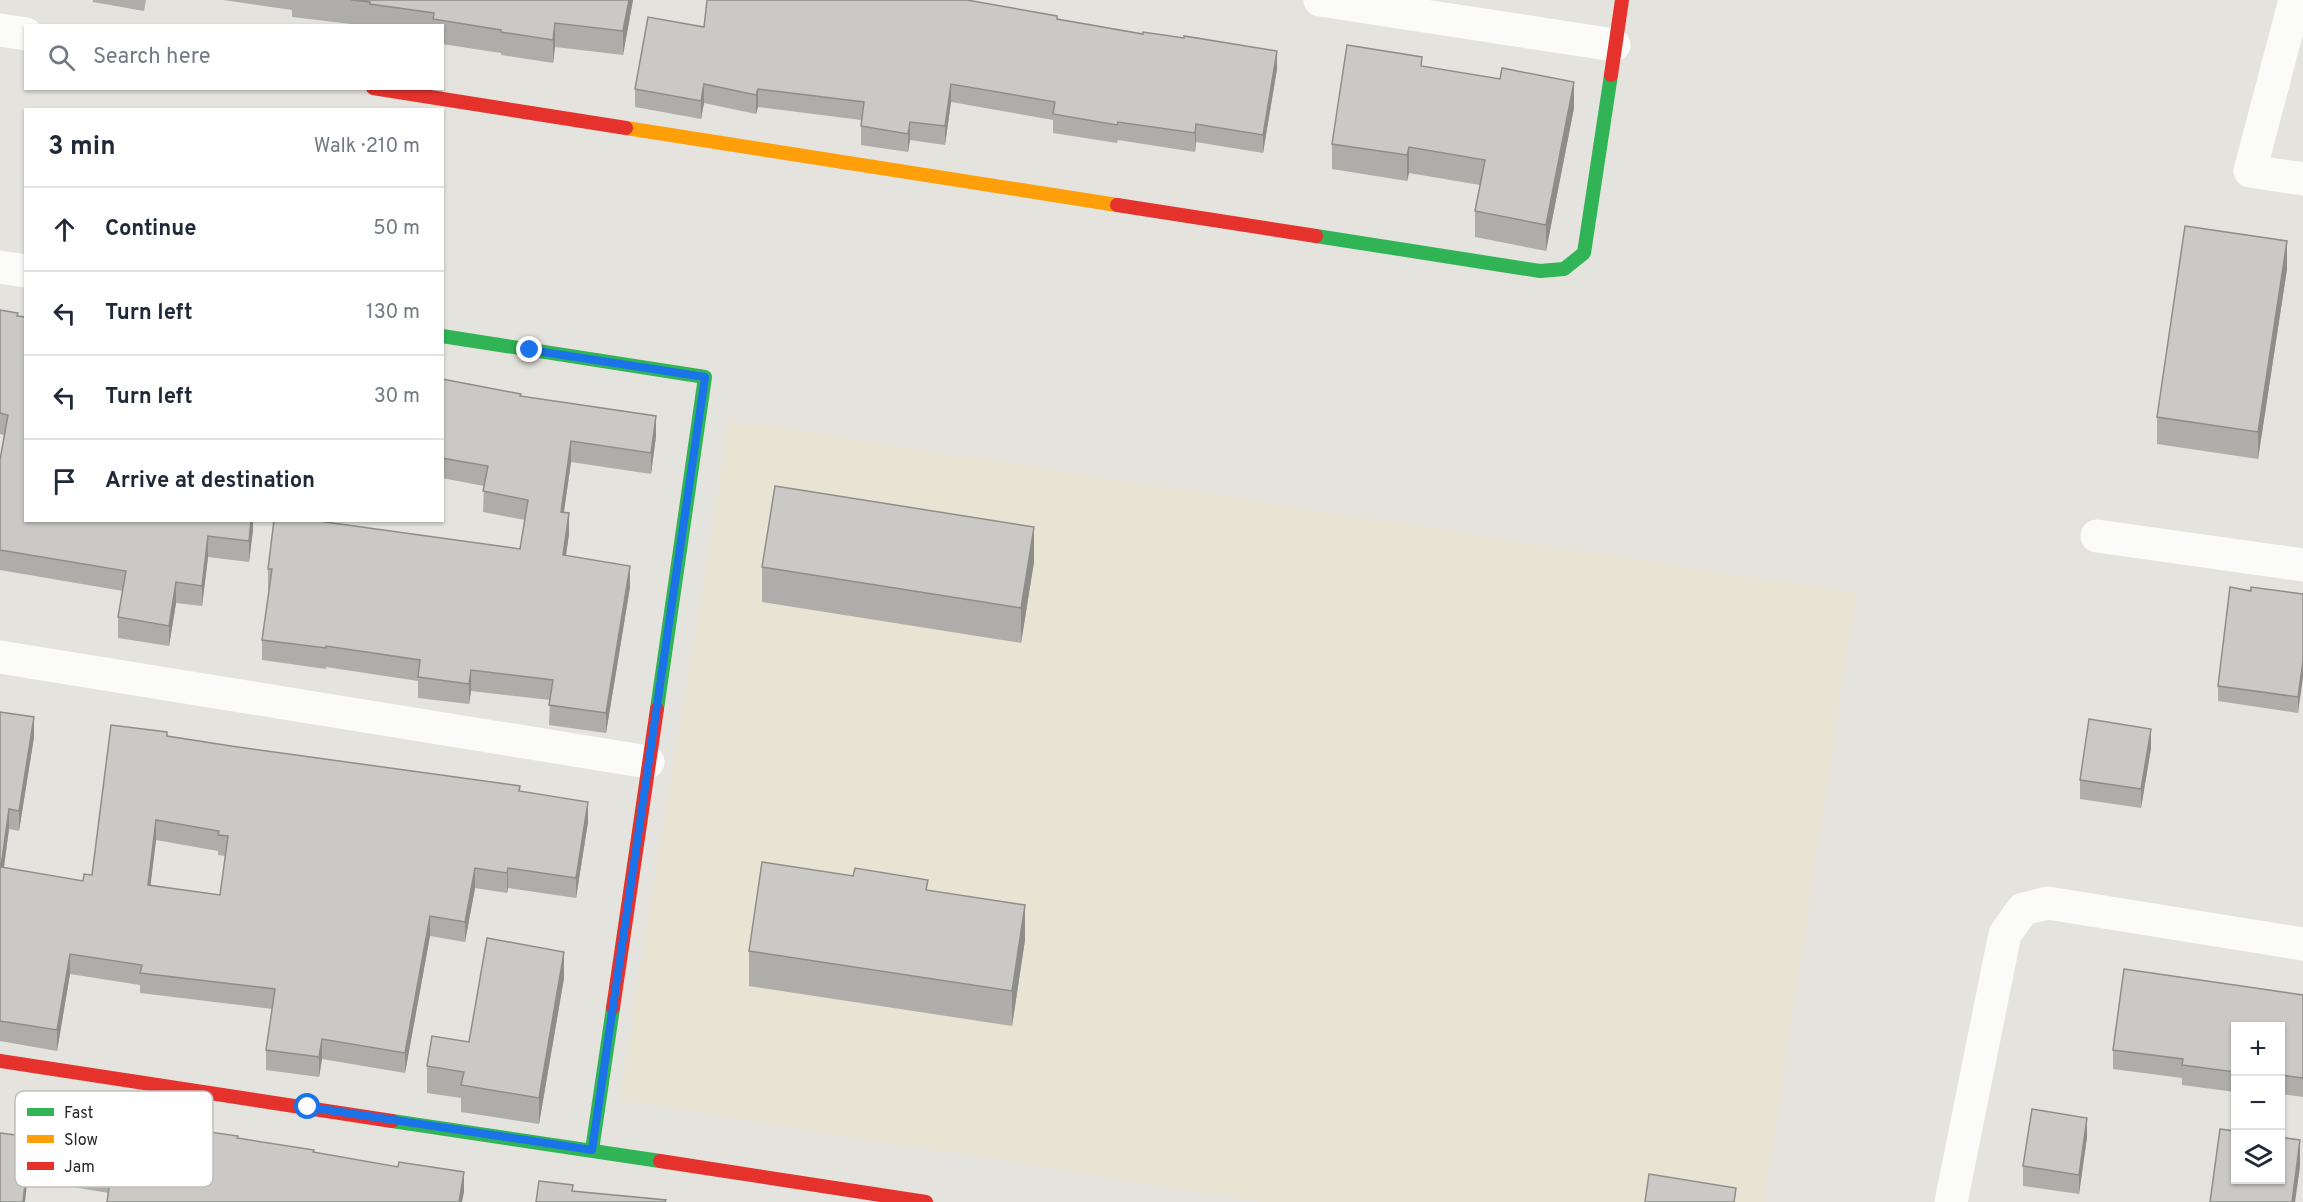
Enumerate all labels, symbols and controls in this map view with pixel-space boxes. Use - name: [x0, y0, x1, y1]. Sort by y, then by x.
- search box: [24, 24, 444, 90]
- icon: search: [45, 41, 78, 74]
- text: Search here: [93, 44, 211, 71]
- text: 3 min: [48, 131, 116, 164]
- text: Walk · 210 m: [314, 134, 420, 160]
- icon: ahead: [48, 213, 81, 246]
- text: Continue: [105, 216, 196, 243]
- text: 50 m: [373, 216, 420, 242]
- icon: left: [48, 297, 81, 330]
- text: Turn left: [105, 300, 193, 327]
- text: 130 m: [366, 300, 420, 326]
- route end: [516, 336, 542, 362]
- icon: left: [48, 381, 81, 414]
- text: Turn left: [105, 384, 193, 411]
- text: 30 m: [374, 384, 420, 410]
- icon: arrive: [48, 465, 81, 498]
- text: Arrive at destination: [105, 468, 315, 495]
- map controls: [2231, 1022, 2285, 1184]
- button: +: [2231, 1022, 2285, 1076]
- button: −: [2231, 1076, 2285, 1130]
- legend: [15, 1091, 213, 1187]
- route start: [294, 1093, 320, 1119]
- text: Fast: [64, 1104, 94, 1124]
- button: layers: [2231, 1130, 2285, 1184]
- text: Slow: [64, 1131, 98, 1151]
- text: Jam: [64, 1158, 95, 1178]

